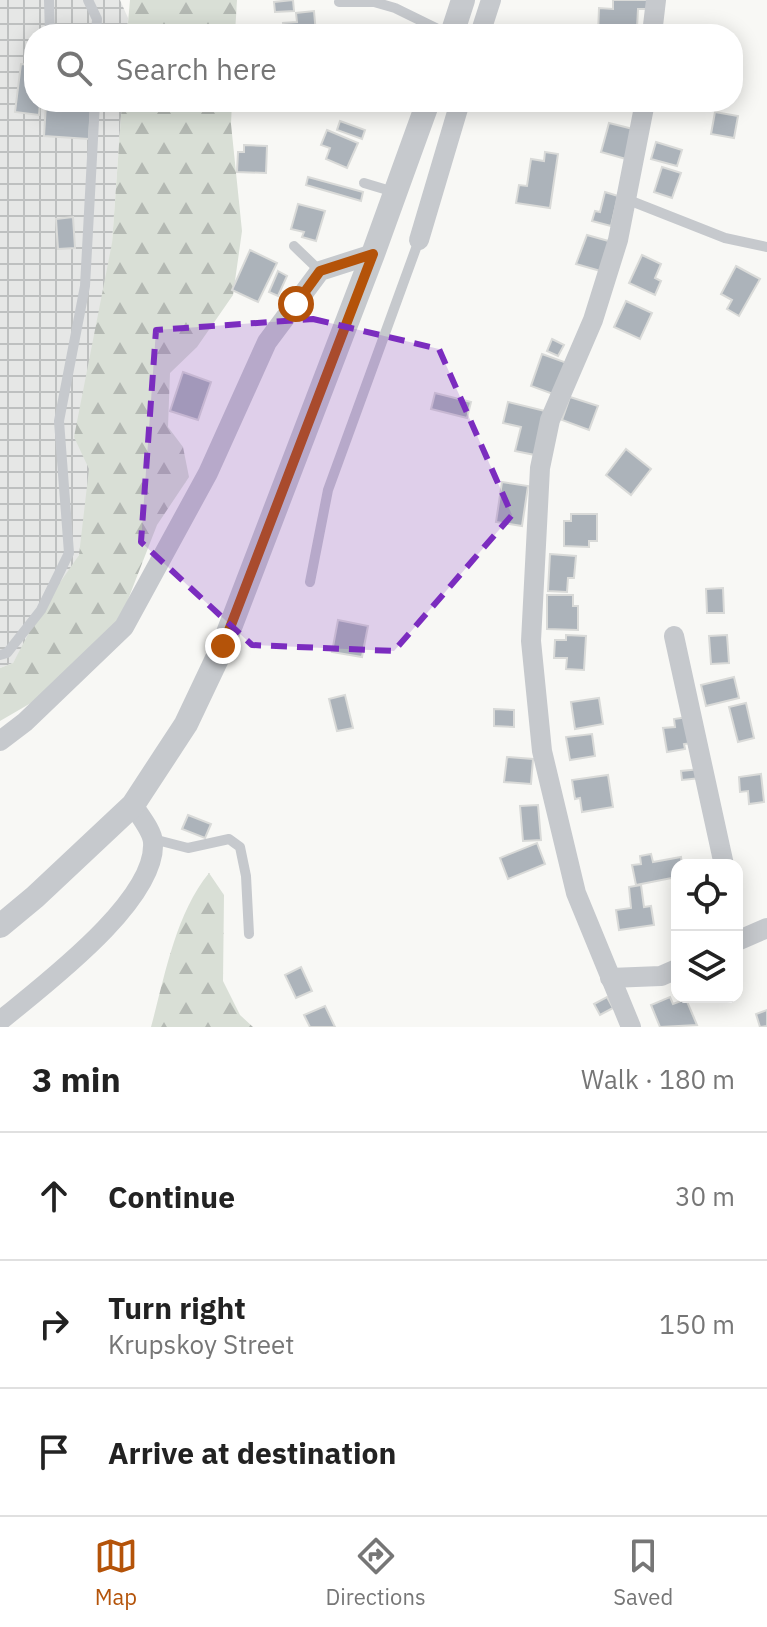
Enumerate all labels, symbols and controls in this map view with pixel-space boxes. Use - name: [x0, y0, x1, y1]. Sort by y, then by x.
- search box: [24, 24, 743, 112]
- icon: search: [52, 46, 96, 90]
- text: Search here: [116, 49, 277, 88]
- route start: [278, 286, 314, 322]
- route end: [205, 628, 241, 664]
- map controls: [671, 859, 743, 1003]
- button: locate: [671, 859, 743, 931]
- button: layers: [671, 931, 743, 1003]
- text: 3 min: [32, 1057, 121, 1101]
- text: Walk · 180 m: [581, 1062, 735, 1096]
- icon: ahead: [32, 1174, 76, 1218]
- text: Continue: [108, 1177, 235, 1216]
- text: 30 m: [675, 1179, 735, 1213]
- text: Turn right: [108, 1288, 246, 1327]
- icon: right: [32, 1302, 76, 1346]
- text: 150 m: [659, 1307, 735, 1341]
- text: Krupskoy Street: [108, 1327, 294, 1361]
- icon: arrive: [32, 1430, 76, 1474]
- text: Arrive at destination: [108, 1433, 396, 1472]
- tab: Map: [94, 1534, 138, 1611]
- tab: Directions: [326, 1534, 426, 1611]
- tab: Saved: [613, 1534, 673, 1611]

